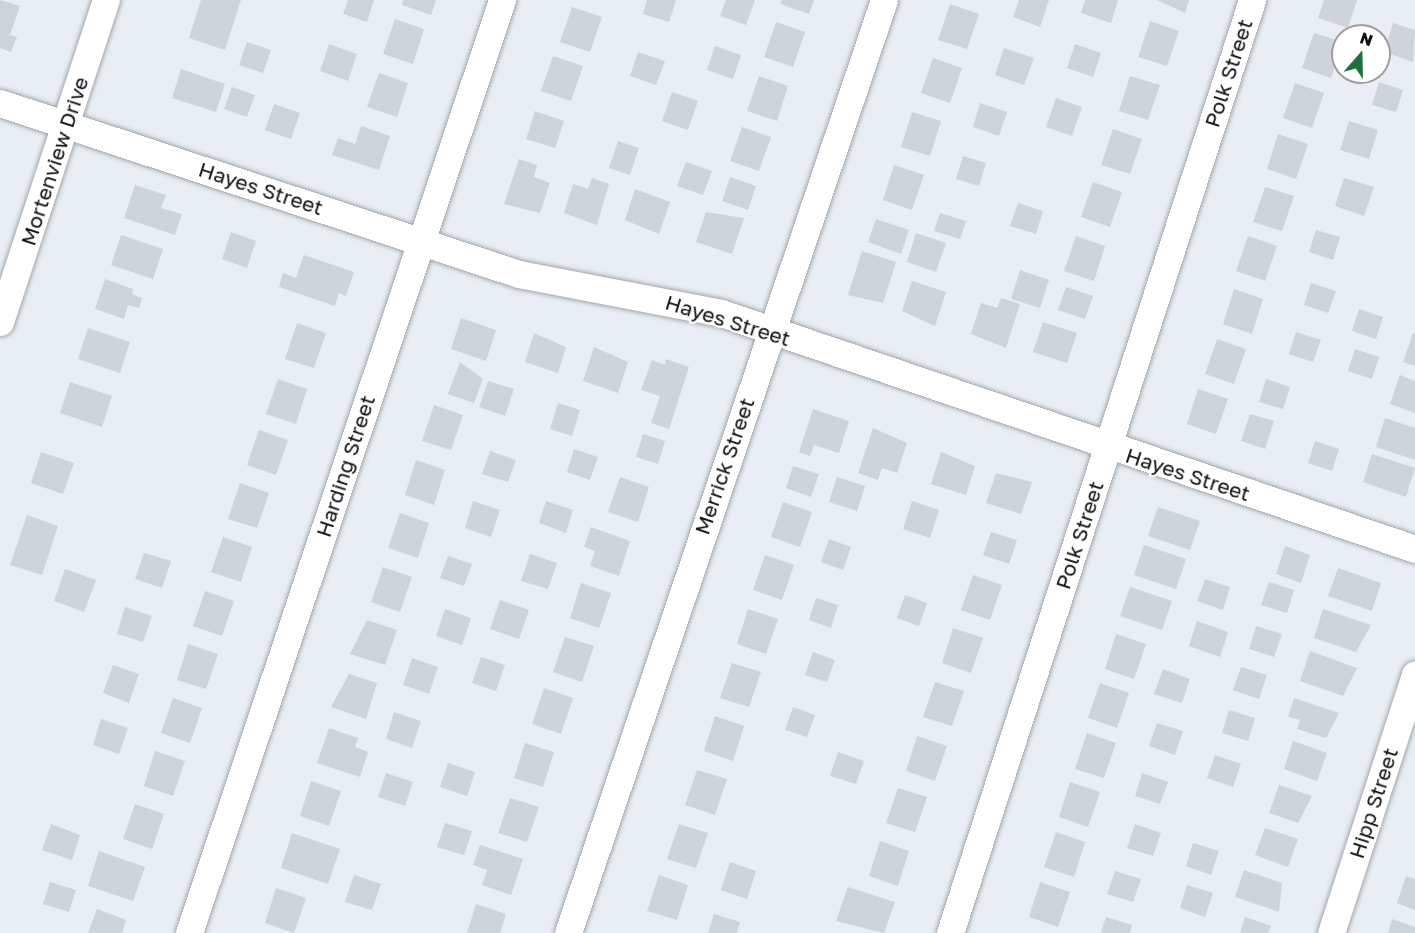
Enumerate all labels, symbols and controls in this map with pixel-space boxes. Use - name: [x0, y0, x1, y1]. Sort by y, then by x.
- street label: Polk Street: [1199, 16, 1257, 130]
- north arrow: [1331, 24, 1391, 84]
- text: N: [1357, 27, 1376, 50]
- street label: Mortenview Drive: [15, 73, 93, 249]
- street label: Hayes Street: [196, 156, 326, 220]
- street label: Hayes Street: [662, 289, 794, 351]
- street label: Harding Street: [310, 392, 380, 540]
- street label: Merrick Street: [689, 394, 759, 538]
- street label: Hayes Street: [1123, 442, 1253, 506]
- street label: Polk Street: [1050, 478, 1108, 592]
- street label: Hipp Street: [1343, 745, 1403, 861]

